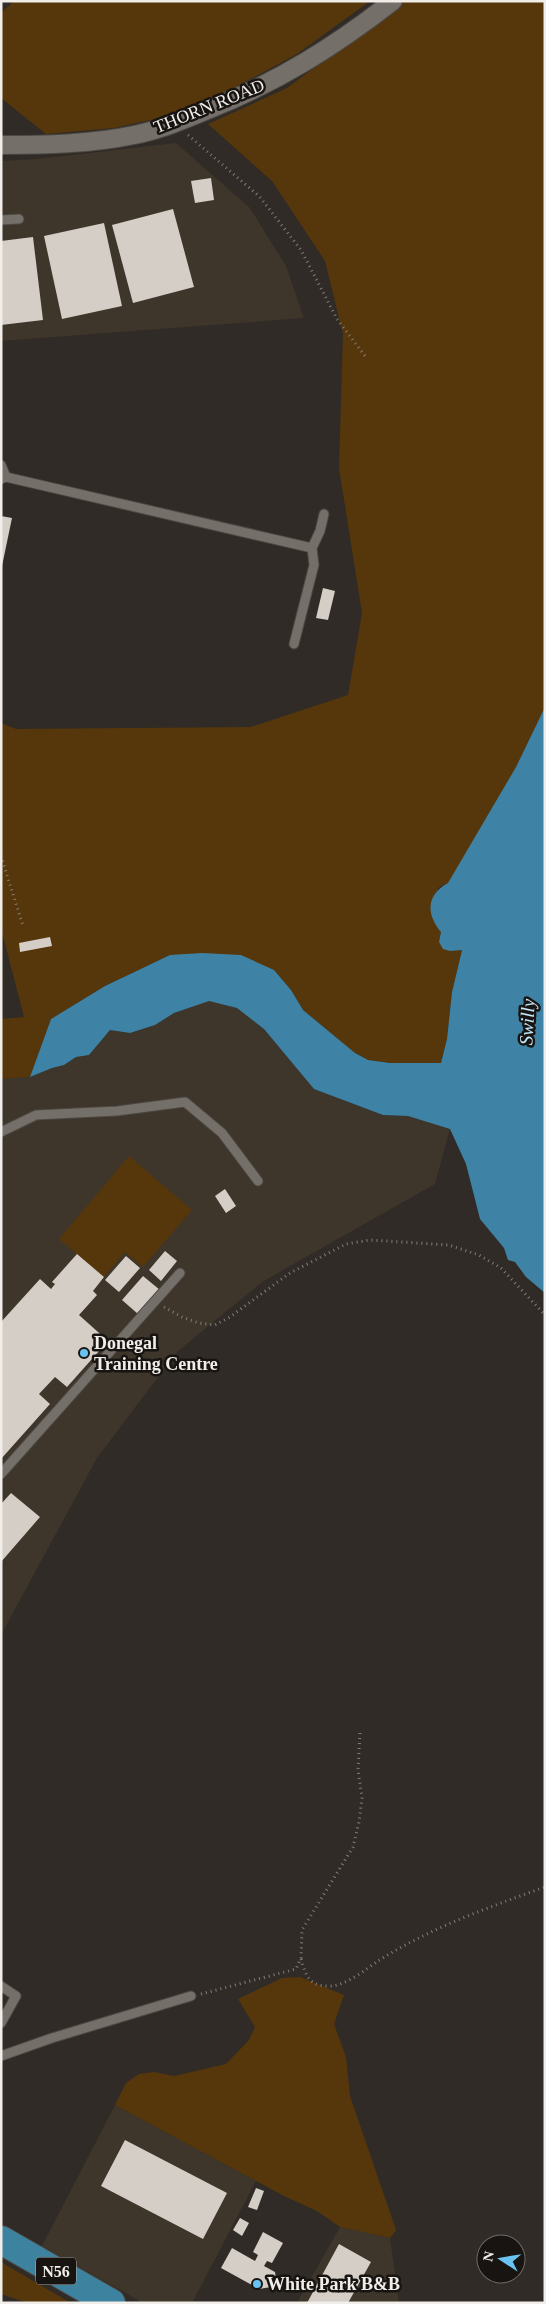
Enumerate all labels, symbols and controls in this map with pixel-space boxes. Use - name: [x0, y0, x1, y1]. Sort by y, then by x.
- street label: THORN ROAD: [151, 75, 267, 137]
- water label: Swilly: [515, 998, 539, 1046]
- place label: Donegal Training Centre: [94, 1333, 218, 1374]
- marker: Donegal Training Centre: [78, 1347, 90, 1359]
- north arrow: [476, 2234, 526, 2284]
- text: N: [480, 2250, 497, 2263]
- road number: N56: [36, 2258, 76, 2284]
- place label: White Park B&B: [267, 2274, 400, 2294]
- marker: White Park B&B: [251, 2278, 263, 2290]

